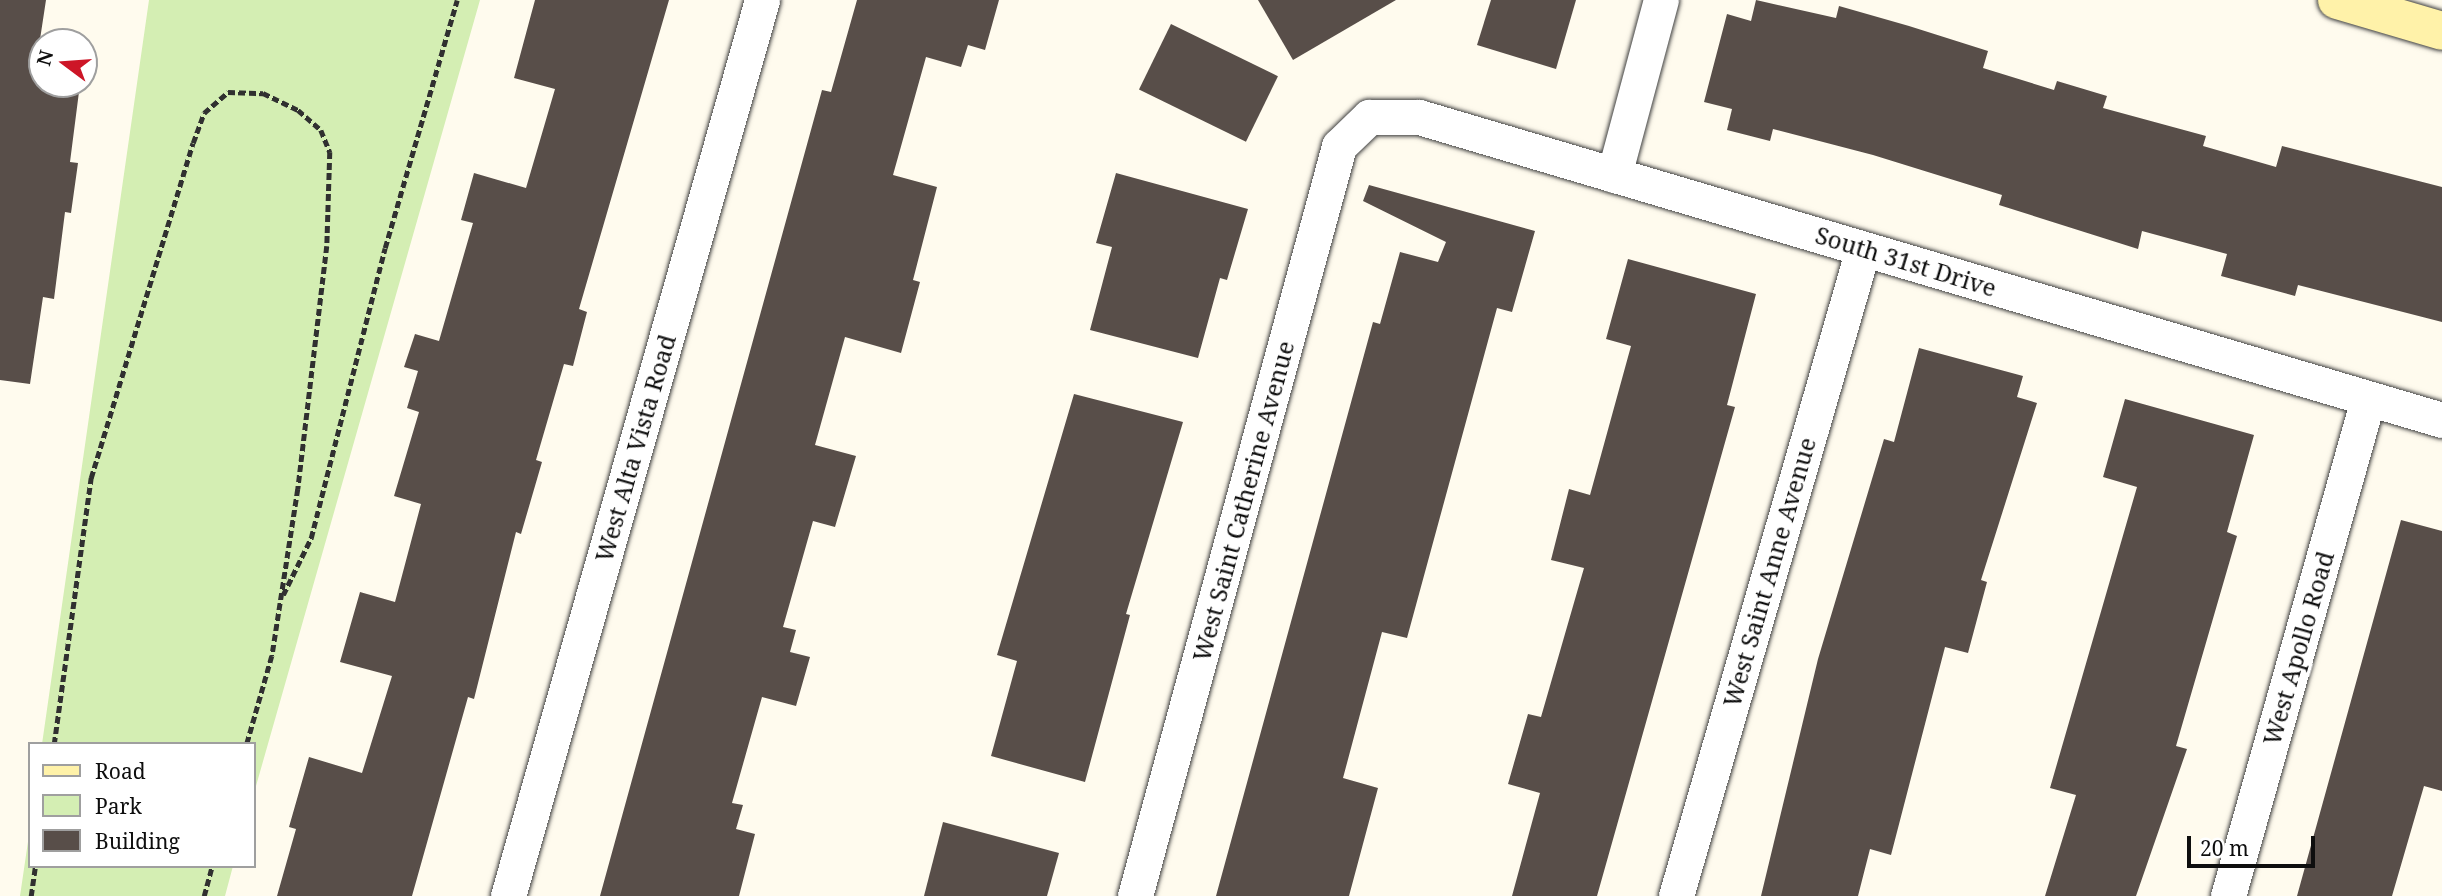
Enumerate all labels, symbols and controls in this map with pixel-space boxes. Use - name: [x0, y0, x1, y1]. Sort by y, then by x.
- north arrow: [28, 28, 98, 98]
- text: N: [30, 47, 59, 69]
- street label: South 31st Drive: [1812, 220, 2000, 302]
- street label: West Alta Vista Road: [589, 331, 681, 565]
- street label: West Saint Catherine Avenue: [1186, 338, 1300, 664]
- street label: West Saint Anne Avenue: [1717, 434, 1821, 710]
- street label: West Apollo Road: [2257, 548, 2339, 748]
- legend: [28, 742, 256, 868]
- text: Road: [95, 757, 146, 785]
- text: Park: [95, 792, 142, 820]
- scale bar: [2190, 822, 2318, 866]
- text: Building: [95, 827, 180, 855]
- text: 20 m: [2200, 834, 2249, 862]

